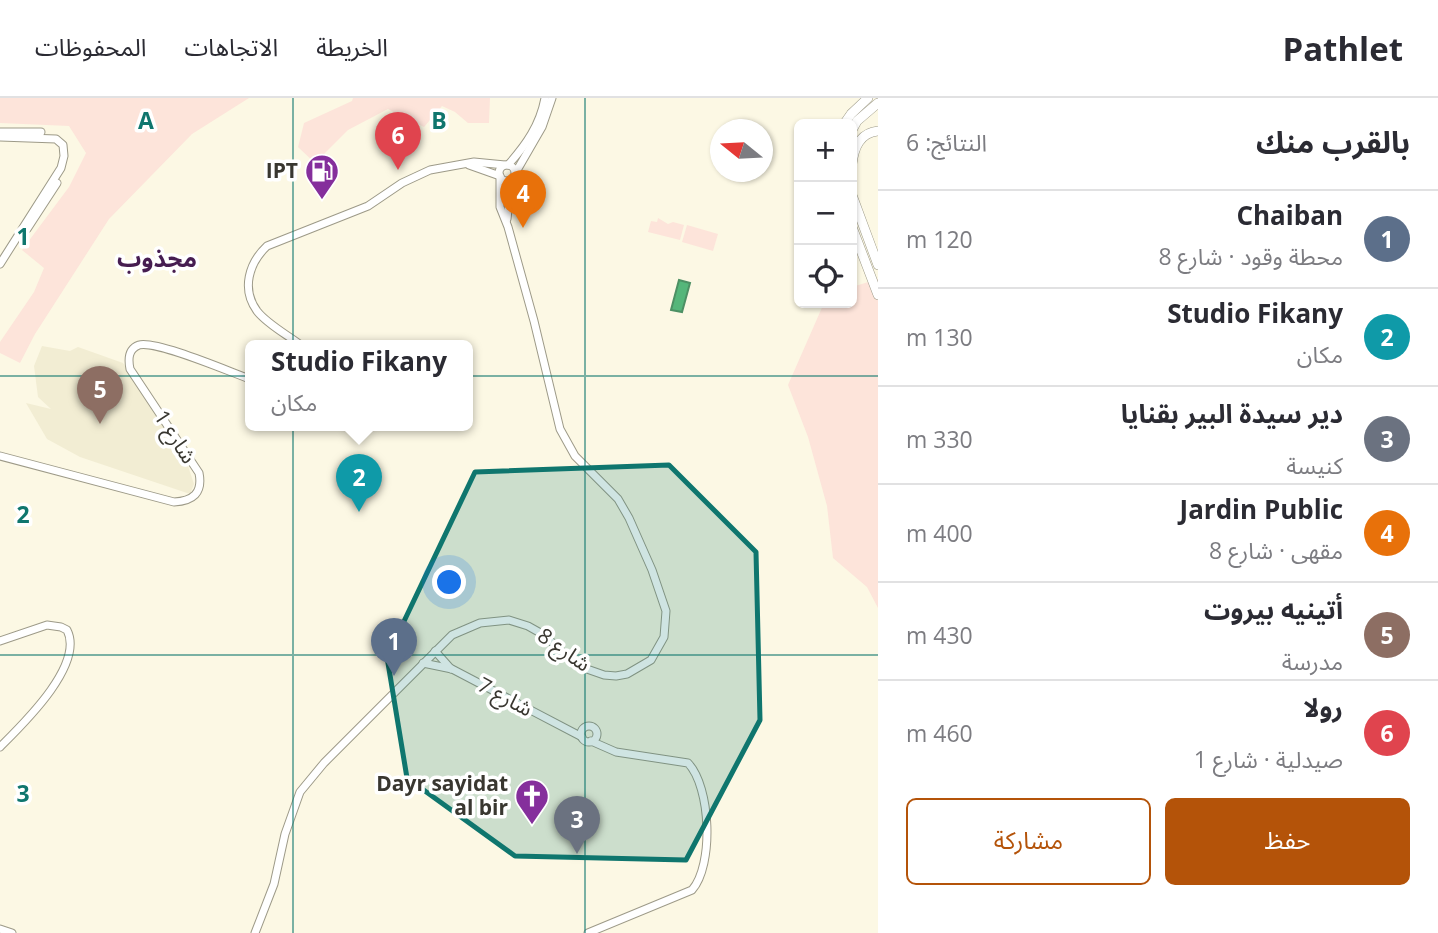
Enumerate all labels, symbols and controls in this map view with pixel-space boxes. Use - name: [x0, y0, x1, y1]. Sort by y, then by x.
- text: Pathlet: [1282, 26, 1403, 71]
- text: المحفوظات: [35, 30, 146, 63]
- text: الاتجاهات: [184, 30, 278, 63]
- text: الخريطة: [316, 30, 388, 63]
- text: A: [138, 104, 154, 136]
- text: B: [431, 104, 447, 136]
- pin: 6: [375, 112, 421, 170]
- north arrow: [710, 119, 773, 182]
- map controls: [794, 119, 857, 308]
- button: +: [794, 119, 857, 182]
- text: بالقرب منك: [1256, 121, 1410, 162]
- text: النتائج: 6: [906, 126, 987, 158]
- fuel station icon: IPT: [303, 152, 341, 201]
- place label: IPT: [266, 156, 298, 184]
- pin: 4: [500, 170, 546, 228]
- button: −: [794, 182, 857, 245]
- text: Chaiban: [1236, 197, 1343, 233]
- text: 1: [16, 220, 30, 252]
- text: 120 m: [906, 223, 973, 255]
- text: 1: [1380, 223, 1394, 255]
- text: محطة وقود · شارع 8: [1158, 240, 1343, 272]
- district label: مجذوب: [117, 241, 197, 274]
- button: locate: [794, 245, 857, 308]
- text: Studio Fikany: [1167, 295, 1343, 331]
- text: 130 m: [906, 321, 973, 353]
- text: 2: [1380, 321, 1394, 353]
- text: مكان: [1297, 338, 1343, 370]
- popup: [245, 340, 473, 431]
- text: Studio Fikany: [271, 343, 447, 379]
- pin: 5: [77, 366, 123, 424]
- text: مكان: [271, 386, 317, 418]
- text: دير سيدة البير بقنايا: [1121, 395, 1343, 431]
- street label: شارع 1: [147, 404, 203, 470]
- text: 330 m: [906, 423, 973, 455]
- text: 3: [1380, 423, 1394, 455]
- text: كنيسة: [1286, 449, 1343, 481]
- pin: 2: [336, 454, 382, 512]
- text: Jardin Public: [1180, 491, 1343, 527]
- text: 2: [16, 498, 30, 530]
- text: 400 m: [906, 517, 973, 549]
- text: 4: [1380, 517, 1394, 549]
- text: مقهى · شارع 8: [1209, 534, 1343, 566]
- your location: [432, 565, 466, 599]
- text: أتينيه بيروت: [1204, 591, 1343, 627]
- pin: 1: [371, 618, 417, 676]
- text: 430 m: [906, 619, 973, 651]
- text: 5: [1380, 619, 1394, 651]
- street label: شارع 8: [531, 621, 597, 679]
- text: مدرسة: [1282, 645, 1343, 677]
- street label: شارع 7: [472, 670, 538, 724]
- text: رولا: [1303, 689, 1343, 725]
- text: 460 m: [906, 717, 973, 749]
- text: 6: [1380, 717, 1394, 749]
- text: صيدلية · شارع 1: [1194, 743, 1343, 775]
- place label: Dayr sayidat al bir: [376, 769, 508, 821]
- text: 3: [16, 777, 30, 809]
- church icon: Dayr sayidat al bir: [513, 777, 551, 826]
- pin: 3: [554, 796, 600, 854]
- button: مشاركة: [906, 798, 1151, 885]
- button: حفظ: [1165, 798, 1410, 885]

